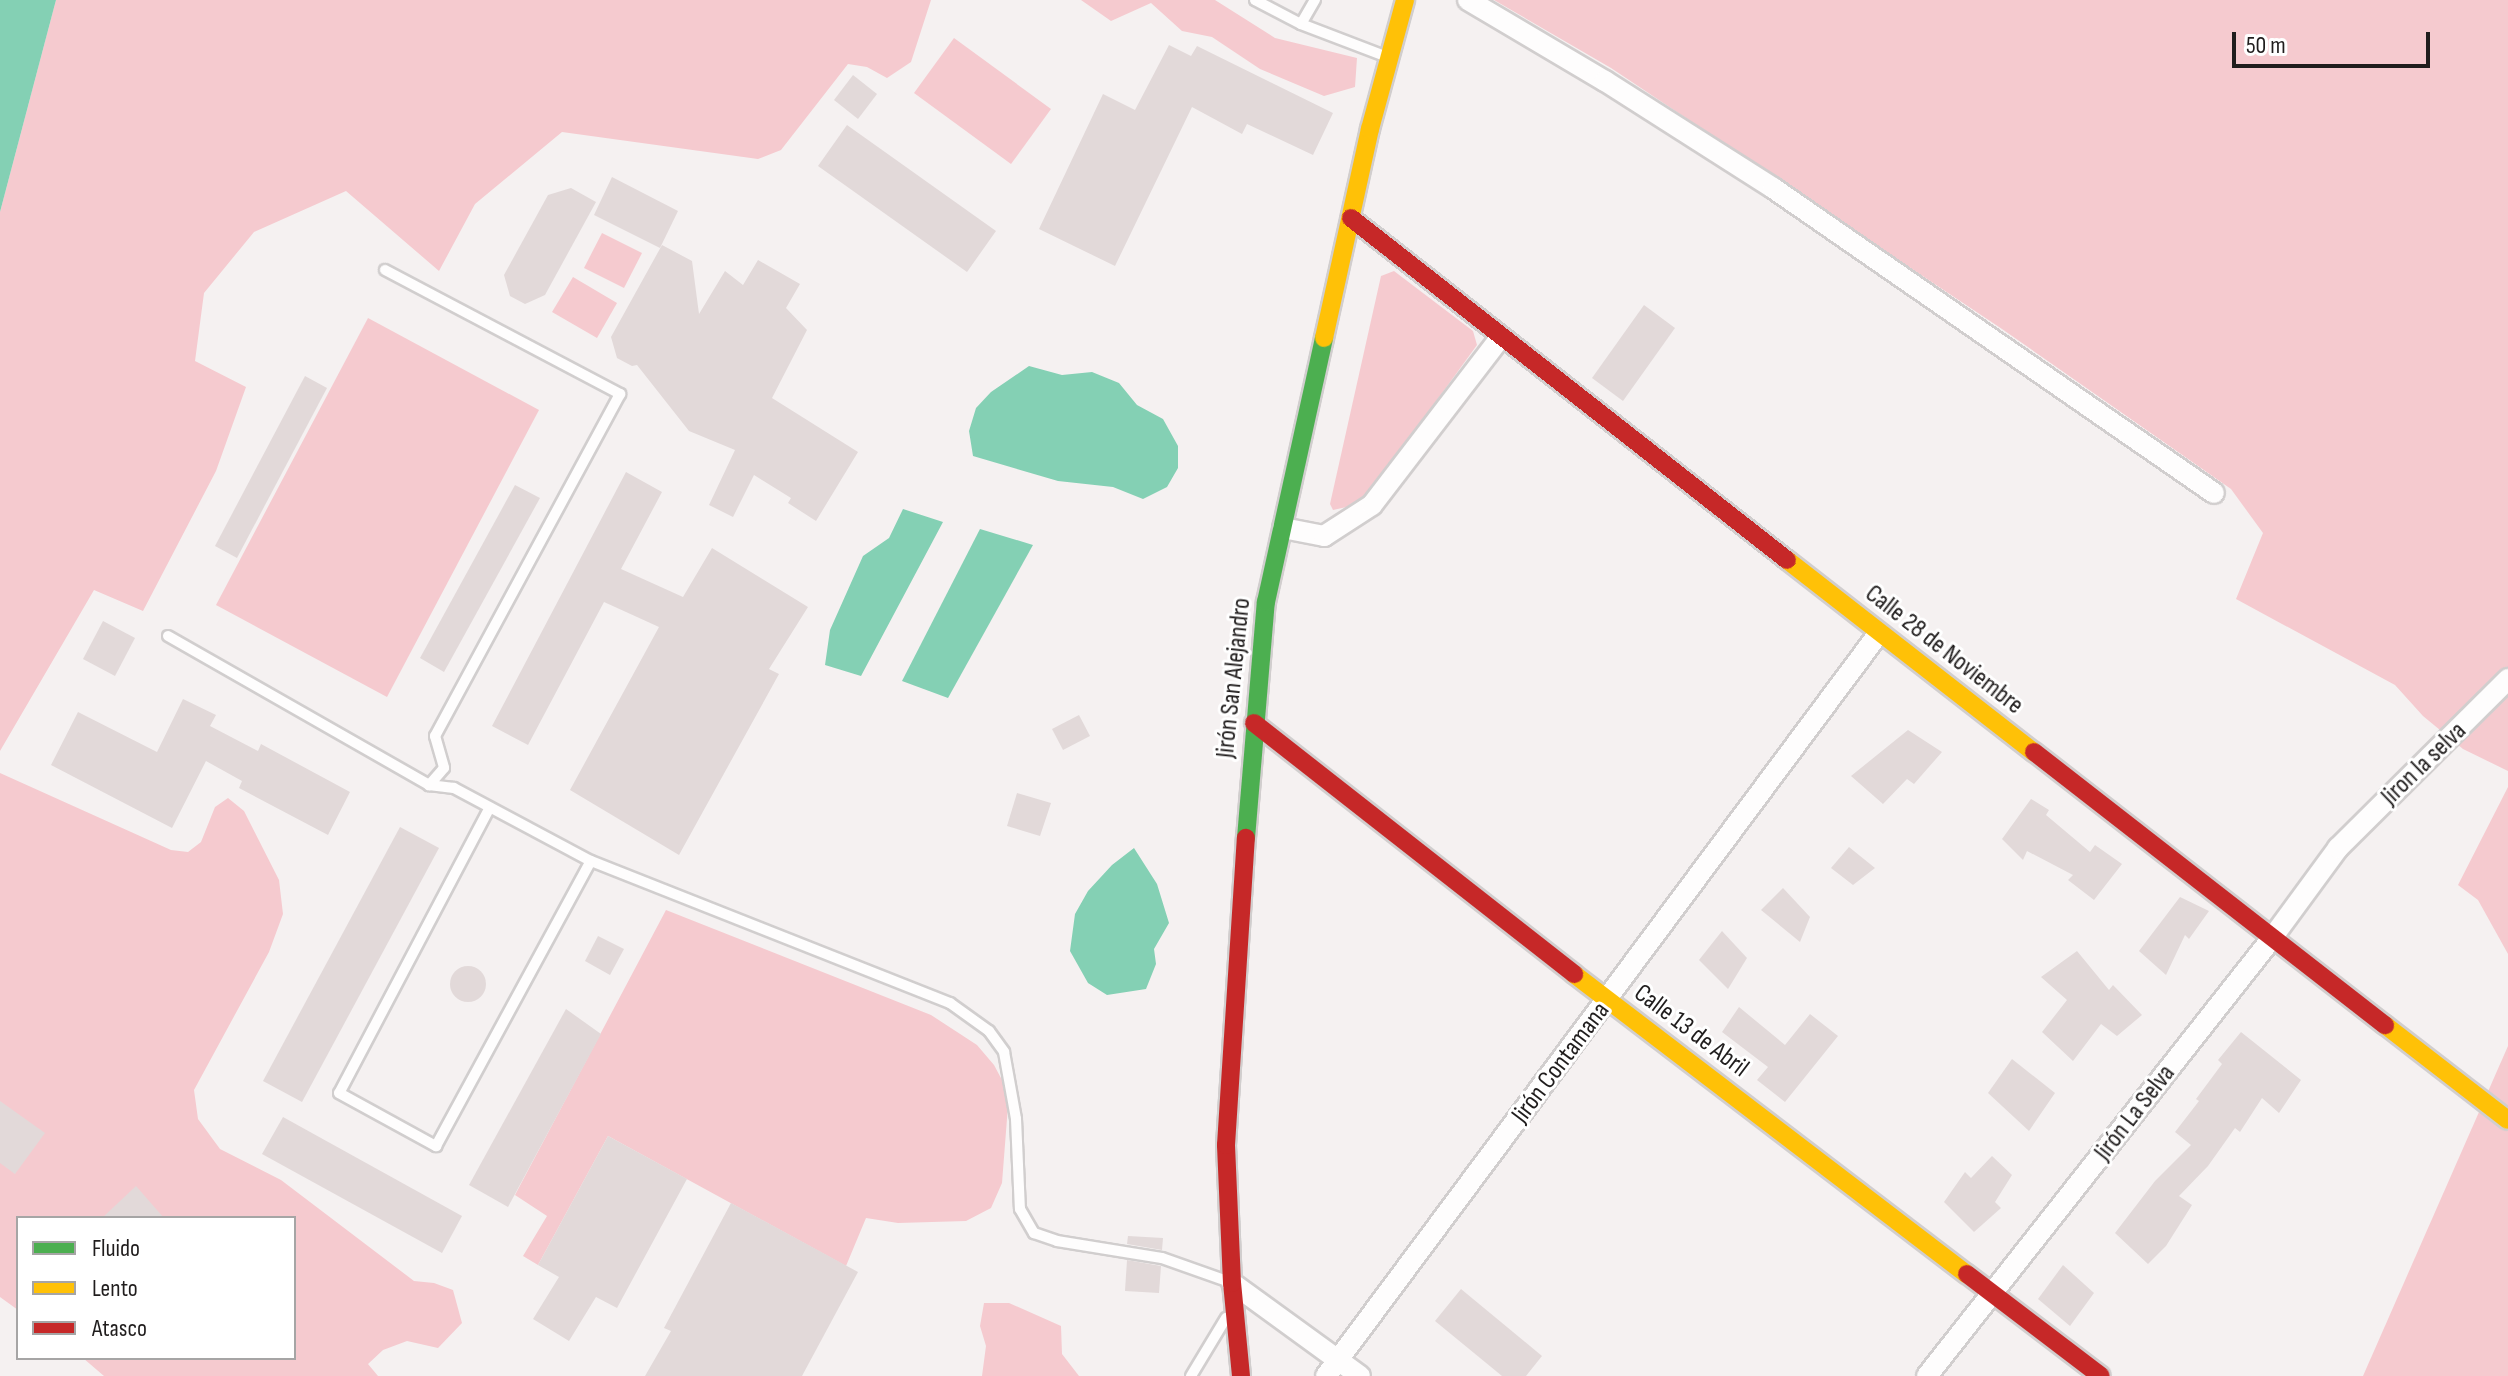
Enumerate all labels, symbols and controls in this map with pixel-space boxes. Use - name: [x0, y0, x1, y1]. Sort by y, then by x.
- scale bar: [2236, 16, 2434, 66]
- text: 50 m: [2246, 31, 2286, 60]
- street label: Calle 28 de Noviembre: [1859, 579, 2029, 721]
- street label: Jirón San Alejandro: [1210, 596, 1258, 760]
- street label: Jiron la selva: [2375, 716, 2473, 812]
- street label: Calle 13 de Abril: [1628, 978, 1754, 1084]
- street label: Jirón Contamana: [1505, 996, 1617, 1130]
- street label: Jirón La Selva: [2088, 1059, 2182, 1167]
- legend: [16, 1216, 296, 1360]
- text: Fluido: [92, 1234, 140, 1263]
- text: Lento: [92, 1274, 138, 1303]
- text: Atasco: [92, 1314, 147, 1343]

